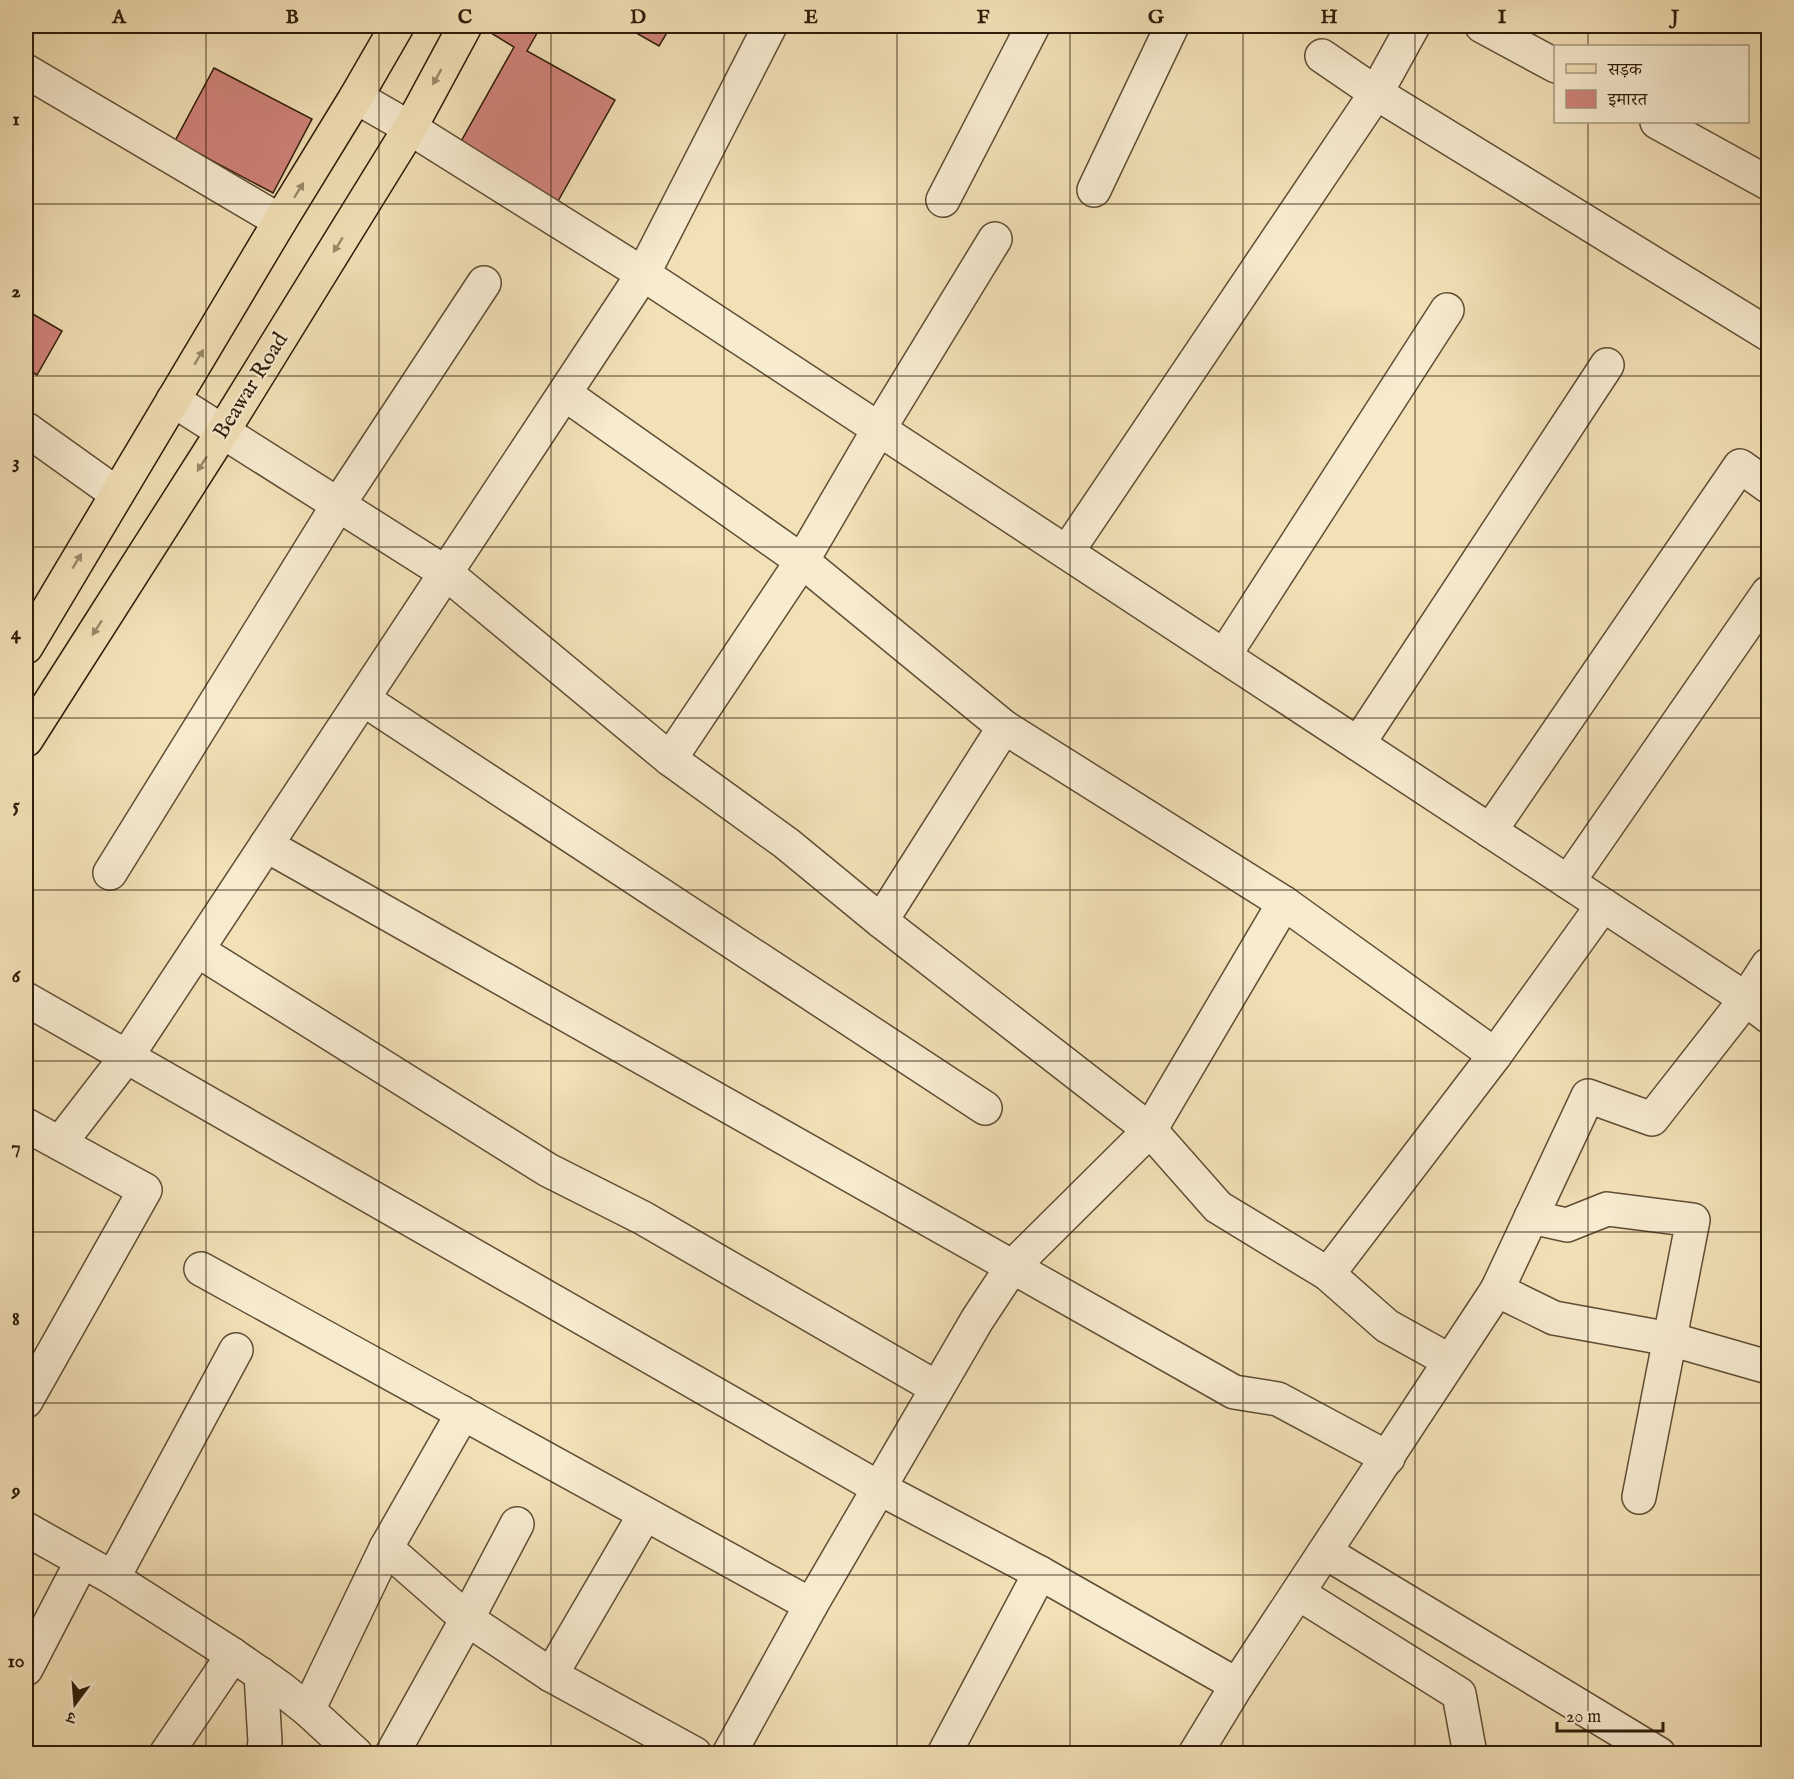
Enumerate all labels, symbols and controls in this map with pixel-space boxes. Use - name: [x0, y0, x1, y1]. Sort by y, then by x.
- text: A: [111, 5, 127, 30]
- text: B: [285, 5, 299, 30]
- text: C: [458, 5, 472, 30]
- text: D: [630, 5, 646, 30]
- text: E: [804, 5, 818, 30]
- text: F: [977, 5, 990, 30]
- text: G: [1148, 5, 1165, 30]
- text: H: [1320, 5, 1338, 30]
- text: I: [1498, 5, 1507, 30]
- text: J: [1668, 5, 1680, 30]
- legend: [1554, 45, 1749, 123]
- text: सड़क: [1607, 59, 1643, 82]
- one-way arrow: [432, 69, 442, 86]
- text: इमारत: [1607, 89, 1648, 112]
- text: 1: [12, 107, 20, 132]
- one-way arrow: [293, 182, 304, 198]
- one-way arrow: [332, 237, 343, 253]
- text: 2: [11, 279, 21, 304]
- street label: Beawar Road: [207, 327, 295, 444]
- one-way arrow: [193, 349, 204, 365]
- text: 3: [12, 450, 20, 475]
- one-way arrow: [196, 456, 207, 472]
- one-way arrow: [72, 553, 83, 569]
- one-way arrow: [91, 620, 102, 636]
- text: 4: [11, 621, 22, 646]
- text: 5: [12, 793, 20, 818]
- text: 6: [12, 964, 22, 989]
- text: 7: [11, 1135, 21, 1160]
- text: 8: [12, 1307, 20, 1332]
- text: 9: [11, 1478, 21, 1503]
- text: 10: [7, 1649, 25, 1674]
- north arrow: [45, 1674, 105, 1734]
- scale bar: [1557, 1695, 1664, 1733]
- text: उ: [63, 1705, 79, 1728]
- text: 20 m: [1566, 1706, 1601, 1729]

